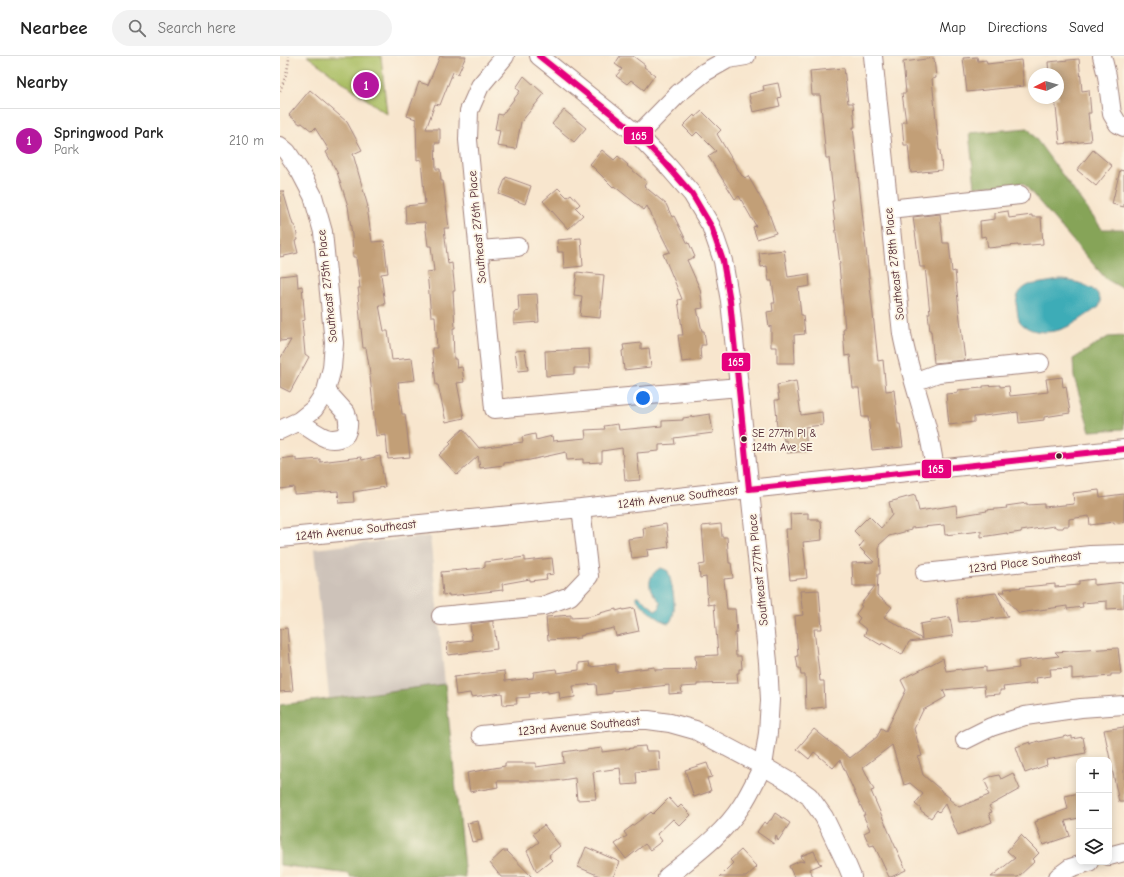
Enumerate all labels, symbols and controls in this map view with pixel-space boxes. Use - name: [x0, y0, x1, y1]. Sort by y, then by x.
- search box: [112, 10, 392, 46]
- text: Nearbee: [20, 17, 88, 39]
- icon: search: [126, 17, 148, 39]
- text: Search here: [158, 19, 236, 37]
- text: Map: [939, 19, 966, 36]
- text: Directions: [988, 19, 1047, 36]
- text: Saved: [1069, 19, 1104, 36]
- north arrow: [1028, 68, 1064, 104]
- pin: 1: [353, 70, 379, 100]
- text: Nearby: [16, 73, 67, 92]
- text: Springwood Park: [54, 124, 163, 142]
- line badge: 165: [623, 126, 654, 145]
- text: 165: [631, 130, 647, 143]
- text: 1: [26, 133, 32, 148]
- text: 210 m: [229, 133, 264, 148]
- text: Park: [54, 142, 79, 157]
- street label: Southeast 276th Place: [465, 170, 489, 284]
- street label: Southeast 278th Place: [881, 207, 907, 321]
- street label: Southeast 275th Place: [314, 229, 340, 343]
- line badge: 165: [721, 352, 751, 372]
- text: 165: [728, 356, 744, 369]
- your location: [633, 388, 653, 408]
- place label: SE 277th Pl & 124th Ave SE: [752, 427, 817, 454]
- marker: SE 277th Pl & 124th Ave SE: [739, 434, 749, 444]
- unlabelled marker: [1054, 451, 1064, 461]
- line badge: 165: [921, 459, 952, 479]
- text: 165: [928, 463, 944, 476]
- street label: 124th Avenue Southeast: [617, 483, 739, 511]
- street label: Southeast 277th Place: [745, 513, 771, 627]
- street label: 124th Avenue Southeast: [295, 517, 417, 543]
- street label: 123rd Place Southeast: [968, 548, 1082, 576]
- street label: 123rd Avenue Southeast: [518, 714, 641, 738]
- map controls: [1076, 757, 1112, 865]
- button: +: [1076, 757, 1112, 793]
- button: −: [1076, 793, 1112, 829]
- button: layers: [1076, 829, 1112, 865]

